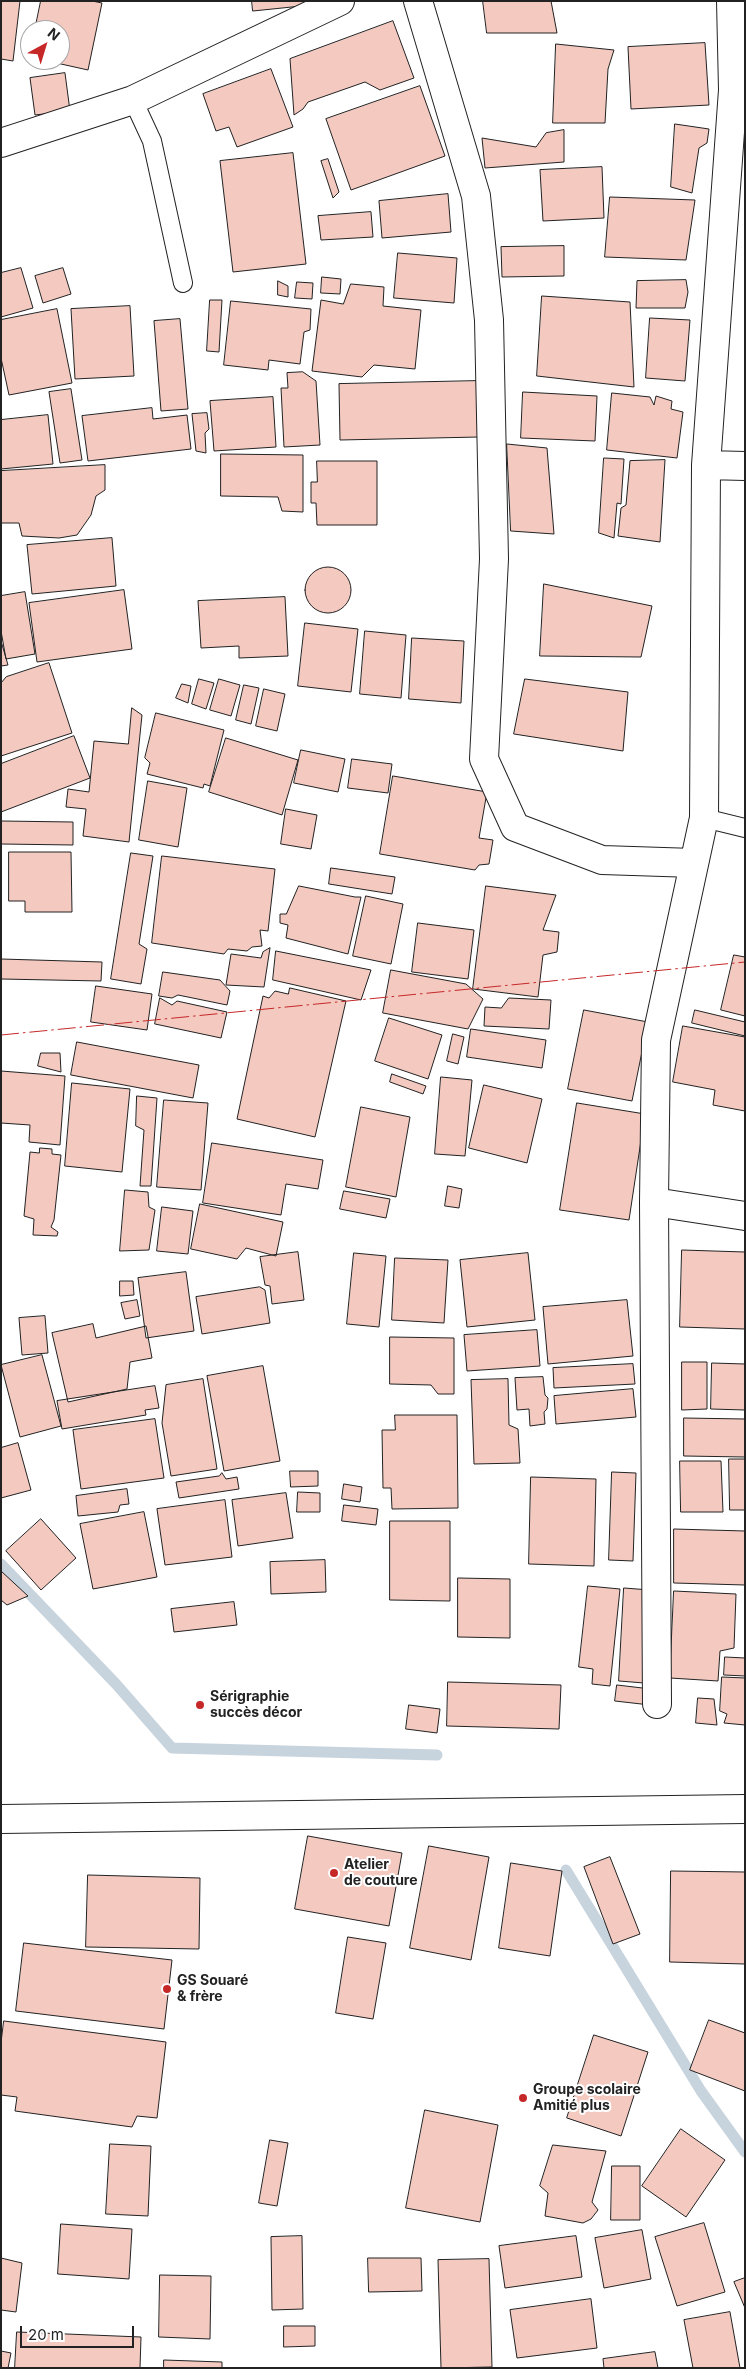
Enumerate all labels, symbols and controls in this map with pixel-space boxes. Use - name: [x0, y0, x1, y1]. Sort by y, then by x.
- north arrow: [20, 20, 70, 70]
- text: N: [45, 24, 64, 44]
- place label: Sérigraphie succès décor: [210, 1689, 302, 1721]
- marker: Sérigraphie succès décor: [194, 1699, 206, 1711]
- place label: Atelier de couture: [344, 1857, 418, 1890]
- marker: Atelier de couture: [328, 1867, 340, 1879]
- place label: GS Souaré & frère: [177, 1973, 248, 2005]
- marker: GS Souaré & frère: [161, 1983, 173, 1995]
- place label: Groupe scolaire Amitié plus: [533, 2082, 641, 2114]
- marker: Groupe scolaire Amitié plus: [517, 2092, 529, 2104]
- scale bar: [22, 2316, 136, 2348]
- text: 20 m: [28, 2325, 64, 2344]

